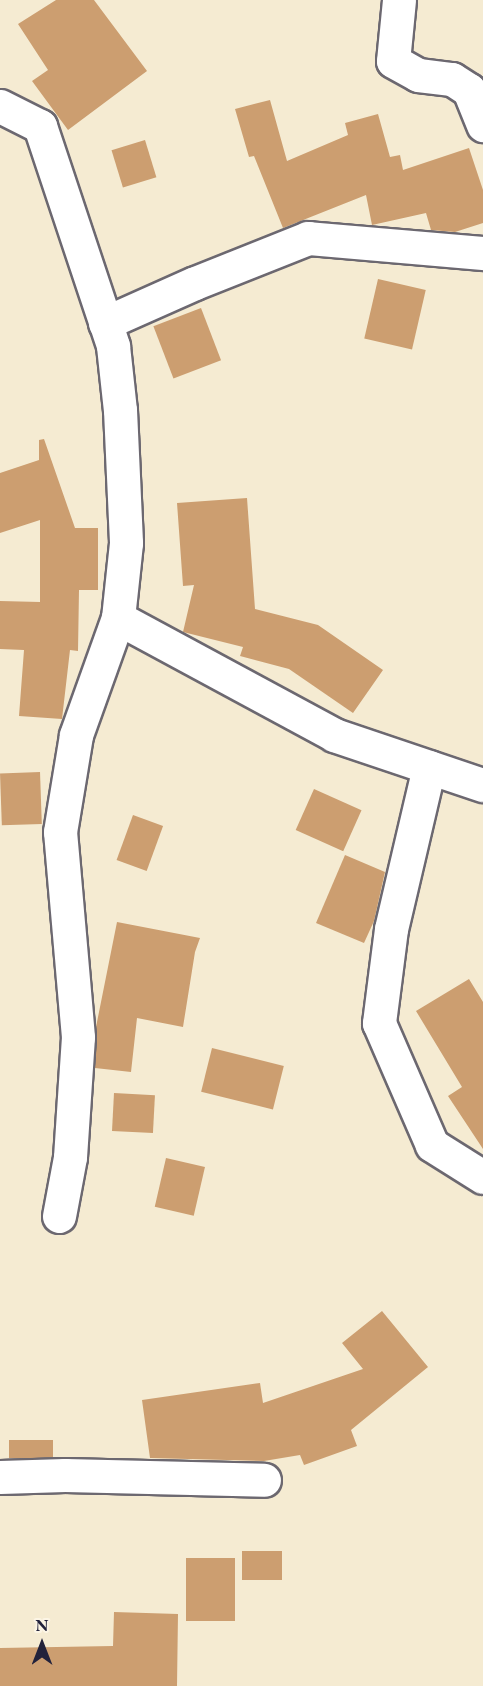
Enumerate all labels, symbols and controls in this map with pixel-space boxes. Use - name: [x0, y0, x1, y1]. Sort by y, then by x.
- north arrow: [12, 1614, 72, 1674]
- text: N: [36, 1615, 48, 1636]

